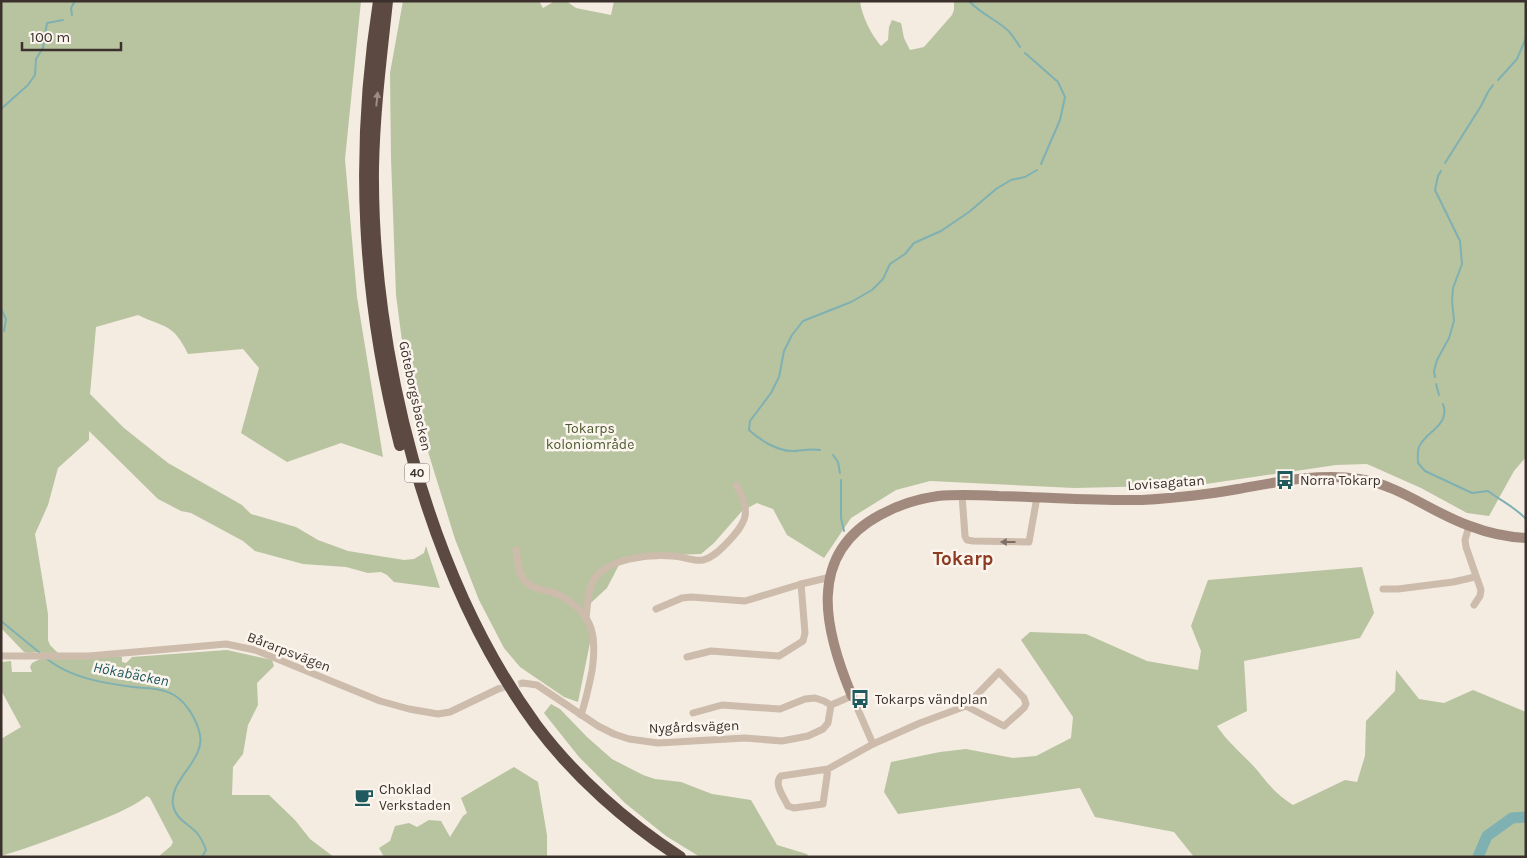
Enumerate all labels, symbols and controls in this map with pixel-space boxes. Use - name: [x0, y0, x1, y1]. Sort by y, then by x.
- scale bar: [22, 20, 121, 52]
- text: 100 m: [30, 28, 70, 46]
- one-way arrow: [373, 91, 381, 107]
- street label: Göteborgsbacken: [395, 339, 435, 453]
- park label: Tokarps koloniområde: [546, 420, 634, 453]
- road number: 40: [404, 463, 430, 482]
- bus stop icon: Norra Tokarp: [1274, 469, 1296, 491]
- street label: Lovisagatan: [1127, 472, 1205, 494]
- place label: Norra Tokarp: [1300, 472, 1381, 489]
- one-way arrow: [1000, 538, 1016, 546]
- district label: Tokarp: [933, 548, 993, 570]
- street label: Bårarpsvägen: [245, 628, 333, 676]
- water label: Hökabäcken: [92, 658, 170, 690]
- bus stop icon: Tokarps vändplan: [849, 688, 871, 710]
- place label: Tokarps vändplan: [875, 691, 988, 708]
- street label: Nygårdsvägen: [648, 717, 740, 737]
- place label: Choklad Verkstaden: [379, 781, 451, 814]
- cafe icon: Choklad Verkstaden: [353, 786, 375, 808]

